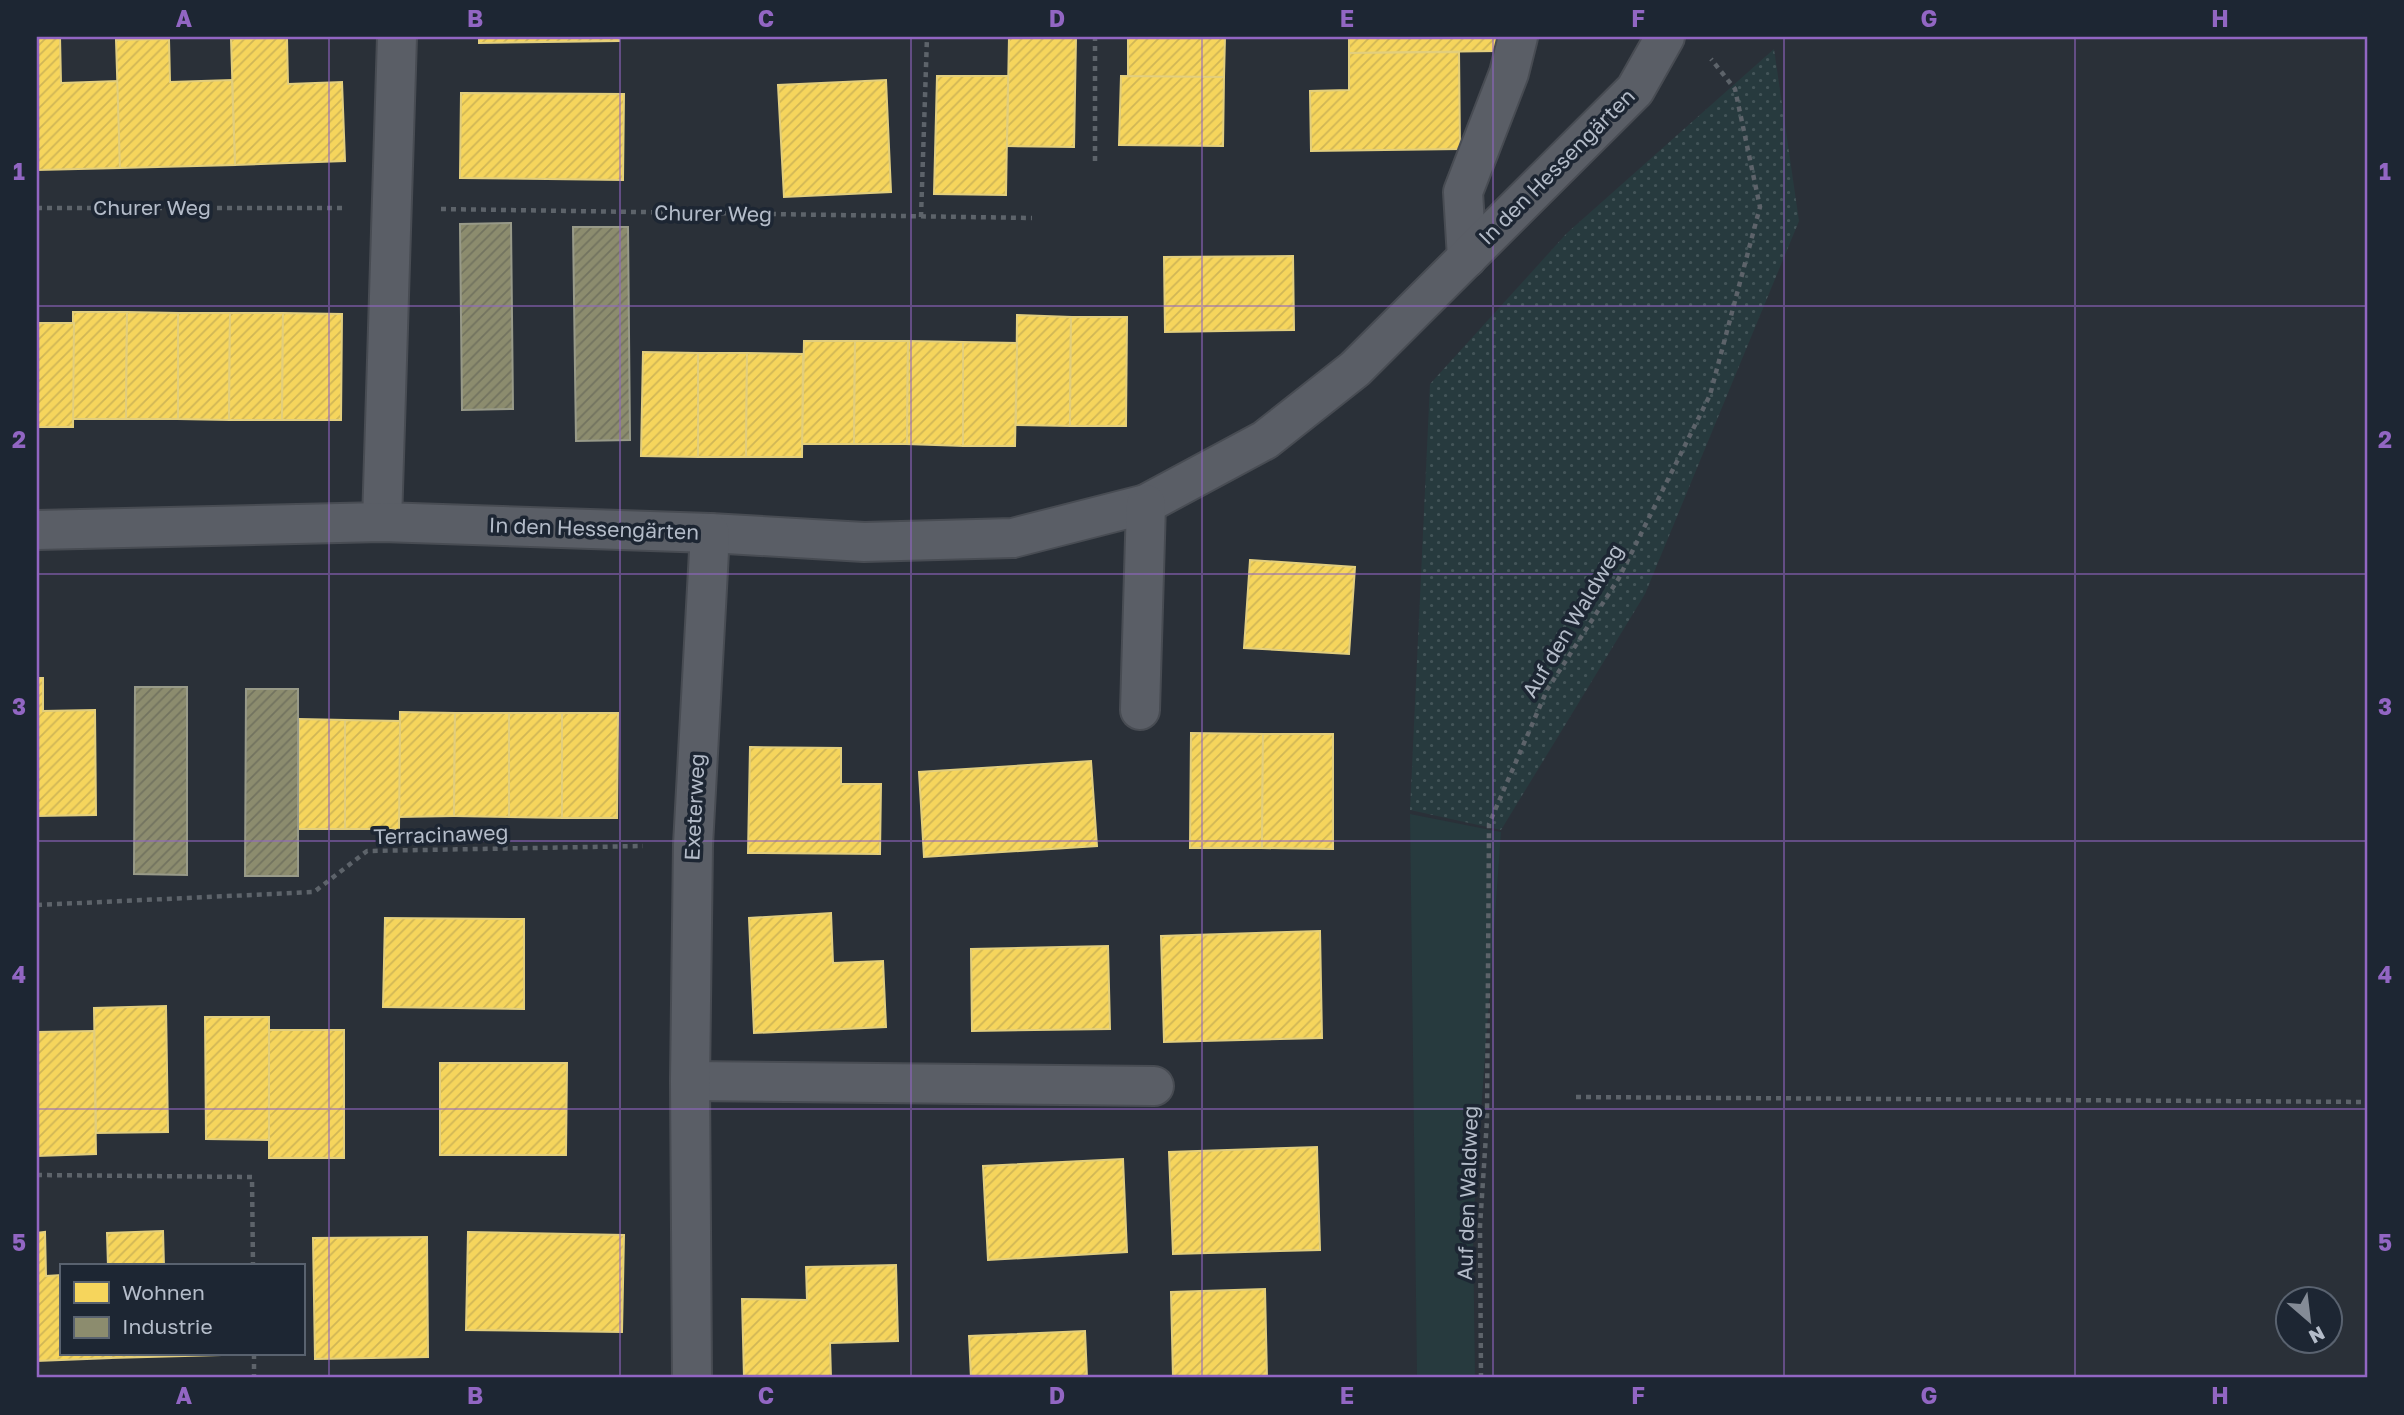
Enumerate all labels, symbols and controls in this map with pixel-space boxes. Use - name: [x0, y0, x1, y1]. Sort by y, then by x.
- text: A: [176, 4, 193, 32]
- text: B: [467, 4, 483, 32]
- text: C: [758, 4, 774, 32]
- text: D: [1049, 4, 1065, 32]
- text: E: [1340, 4, 1354, 32]
- text: F: [1631, 4, 1645, 32]
- text: G: [1921, 4, 1937, 32]
- text: H: [2211, 4, 2229, 32]
- street label: In den Hessengärten: [1473, 83, 1640, 250]
- text: 1: [13, 157, 25, 185]
- text: 1: [2379, 157, 2391, 185]
- street label: Churer Weg: [93, 194, 211, 220]
- street label: Churer Weg: [654, 199, 772, 227]
- text: 2: [12, 425, 26, 453]
- text: 2: [2378, 425, 2392, 453]
- street label: In den Hessengärten: [488, 511, 700, 545]
- street label: Auf den Waldweg: [1516, 539, 1628, 702]
- text: 3: [12, 692, 26, 720]
- text: 3: [2378, 692, 2392, 720]
- street label: Exeterweg: [678, 753, 710, 861]
- street label: Terracinaweg: [373, 819, 509, 849]
- text: 4: [12, 960, 26, 988]
- text: 4: [2378, 960, 2392, 988]
- street label: Auf den Waldweg: [1451, 1105, 1483, 1281]
- text: 5: [12, 1228, 26, 1256]
- text: 5: [2378, 1228, 2392, 1256]
- legend: [60, 1264, 304, 1356]
- text: Wohnen: [122, 1279, 205, 1305]
- north arrow: [2274, 1286, 2344, 1356]
- text: Industrie: [122, 1313, 213, 1339]
- text: N: [2305, 1322, 2329, 1349]
- text: A: [176, 1381, 193, 1409]
- text: B: [467, 1381, 483, 1409]
- text: C: [758, 1381, 774, 1409]
- text: D: [1049, 1381, 1065, 1409]
- text: E: [1340, 1381, 1354, 1409]
- text: F: [1631, 1381, 1645, 1409]
- text: G: [1921, 1381, 1937, 1409]
- text: H: [2211, 1381, 2229, 1409]

